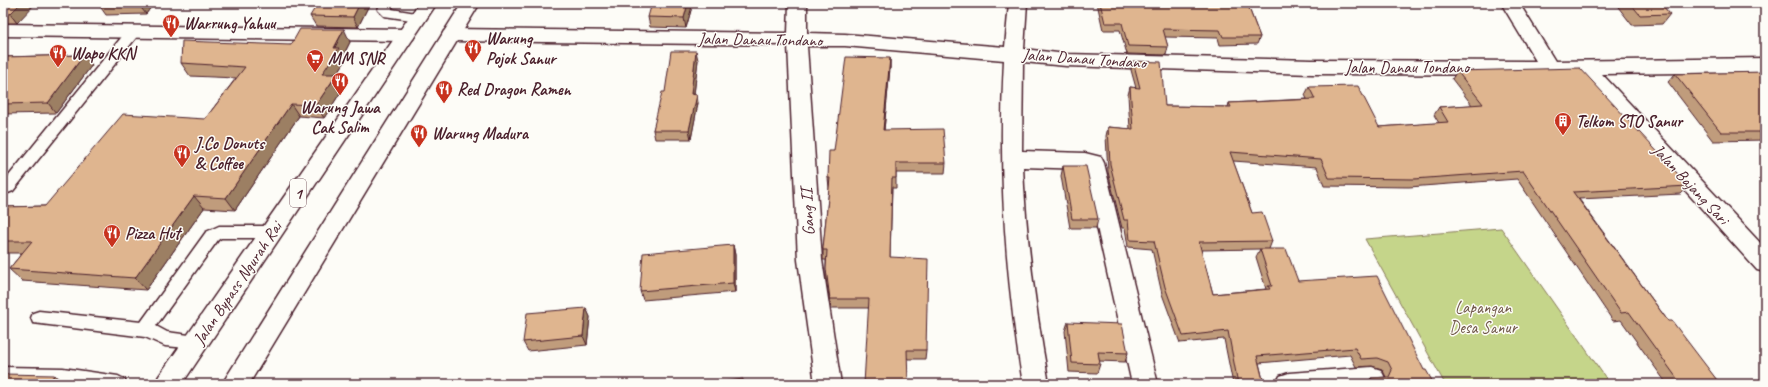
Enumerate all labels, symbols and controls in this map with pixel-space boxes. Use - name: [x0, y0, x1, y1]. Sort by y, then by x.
- restaurant icon: Warrung Yahuu: [161, 13, 181, 38]
- place label: Warrung Yahuu: [184, 13, 277, 34]
- place label: Warung Pojok Sanur: [486, 28, 557, 69]
- street label: Jalan Danau Tondano: [697, 28, 824, 51]
- restaurant icon: Warung Pojok Sanur: [463, 38, 483, 63]
- restaurant icon: Wapo KKN: [48, 43, 68, 68]
- place label: Wapo KKN: [71, 43, 139, 64]
- street label: Jalan Danau Tondano: [1020, 44, 1149, 73]
- supermarket icon: MM SNR: [305, 48, 325, 73]
- place label: MM SNR: [328, 48, 387, 69]
- street label: Jalan Danau Tondano: [1344, 57, 1471, 78]
- restaurant icon: Warung Jawa Cak Salim: [330, 71, 350, 96]
- restaurant icon: Red Dragon Ramen: [434, 79, 454, 104]
- place label: Red Dragon Ramen: [457, 79, 572, 100]
- place label: Warung Jawa Cak Salim: [300, 97, 381, 138]
- building icon: Telkom STO Sanur: [1553, 111, 1573, 136]
- place label: Telkom STO Sanur: [1576, 111, 1684, 132]
- restaurant icon: Warung Madura: [409, 123, 429, 148]
- place label: Warung Madura: [432, 123, 530, 144]
- place label: J.Co Donuts & Coffee: [194, 133, 266, 174]
- street label: Jalan Bajang Sari: [1647, 139, 1735, 231]
- restaurant icon: J.Co Donuts & Coffee: [172, 143, 192, 168]
- road number: 1: [290, 179, 306, 207]
- street label: Gang II: [796, 184, 819, 236]
- street label: Jalan Bypass Ngurah Rai: [188, 216, 287, 350]
- restaurant icon: Pizza Hut: [102, 223, 122, 248]
- place label: Pizza Hut: [125, 223, 182, 244]
- park label: Lapangan Desa Sanur: [1449, 297, 1519, 338]

